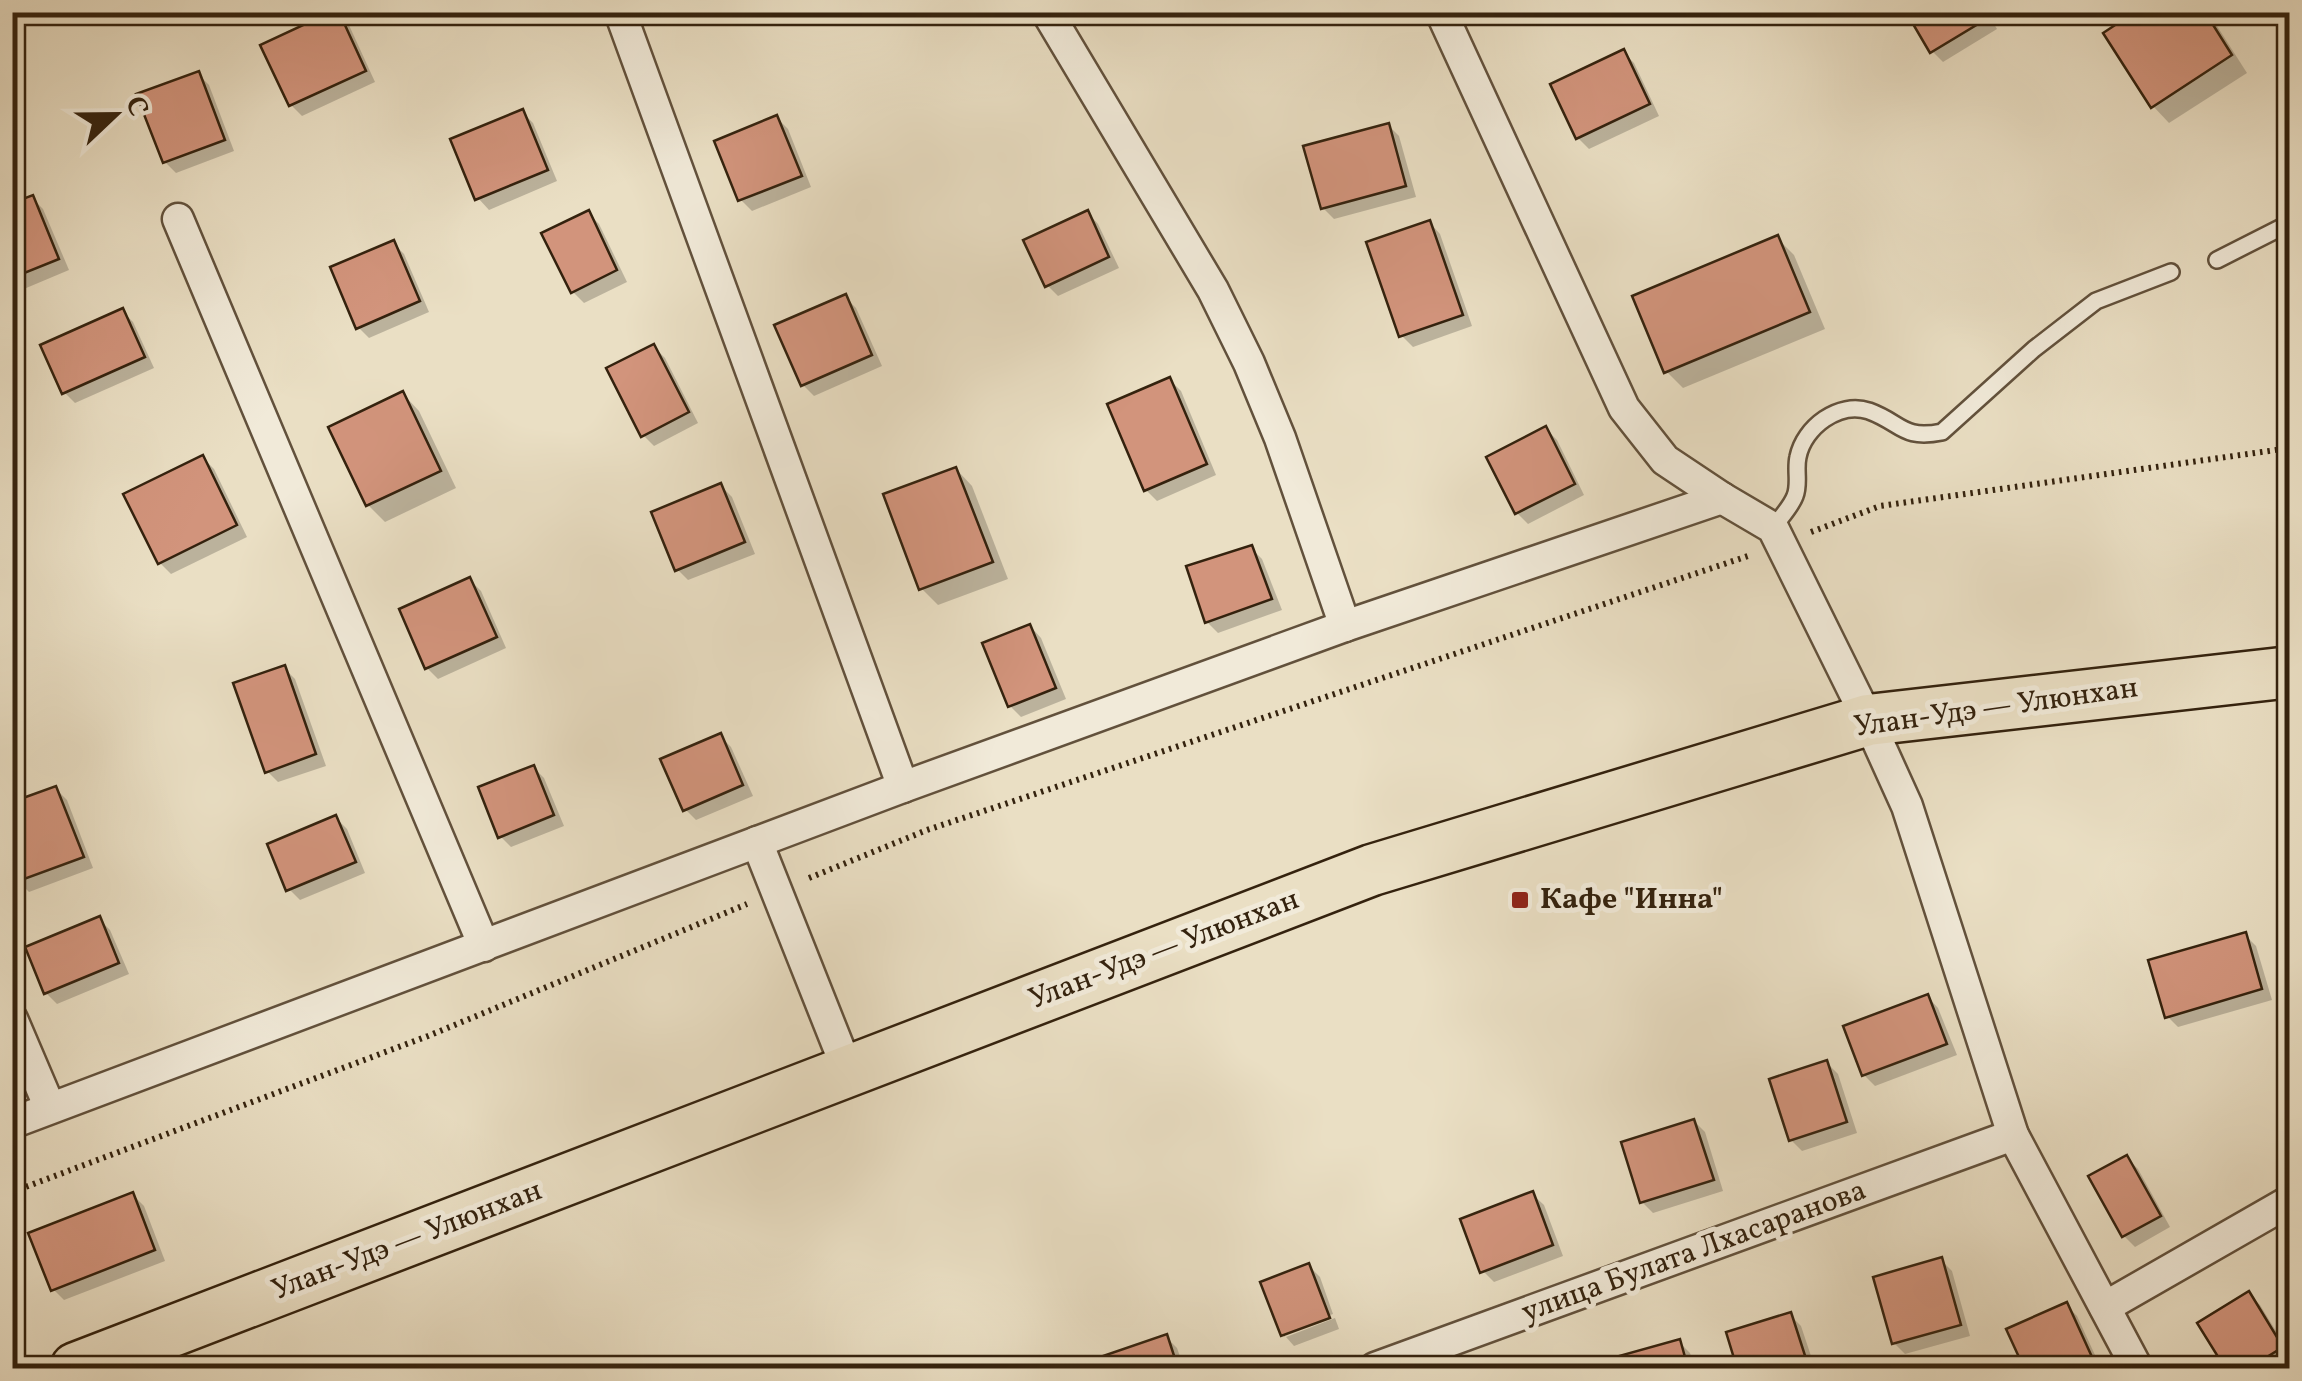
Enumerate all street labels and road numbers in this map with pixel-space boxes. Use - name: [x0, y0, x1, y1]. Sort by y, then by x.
- street label: Улан-Удэ — Улюнхан: [1851, 667, 2141, 749]
- street label: Улан-Удэ — Улюнхан: [1023, 879, 1305, 1021]
- street label: Улан-Удэ — Улюнхан: [266, 1170, 548, 1312]
- street label: улица Булата Лхасаранова: [1516, 1170, 1872, 1334]

